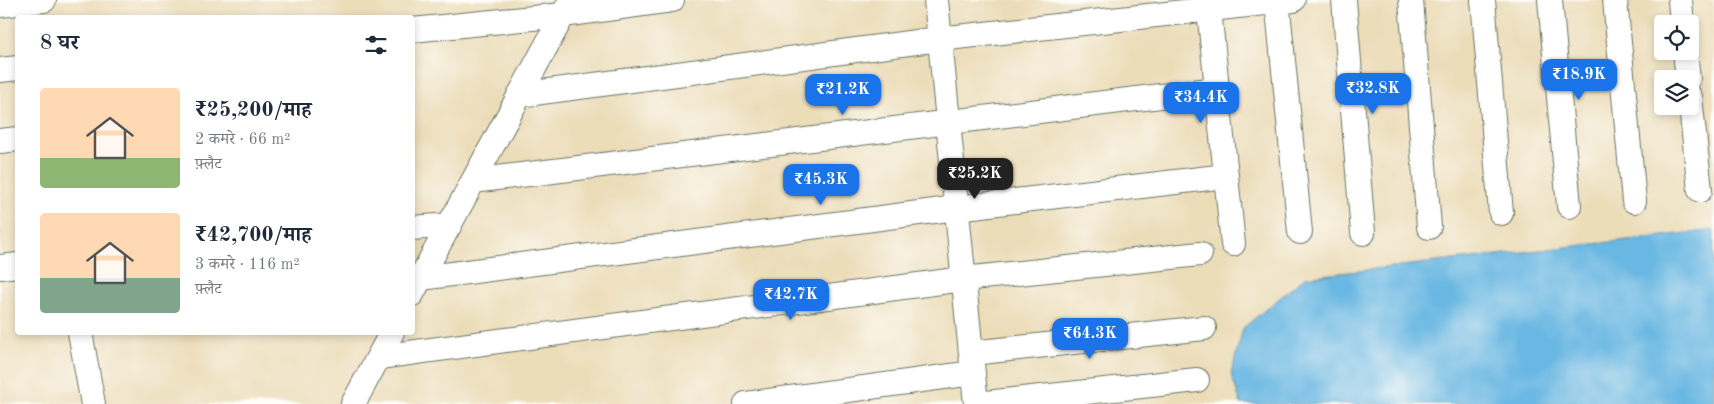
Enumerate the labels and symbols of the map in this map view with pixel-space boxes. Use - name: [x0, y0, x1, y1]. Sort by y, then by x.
- pin: ₹18.9K: [1538, 58, 1620, 101]
- pin: ₹32.8K: [1332, 72, 1414, 115]
- pin: ₹21.2K: [802, 74, 884, 116]
- pin: ₹34.4K: [1160, 82, 1242, 124]
- pin: ₹25.2K: [934, 158, 1016, 200]
- pin: ₹45.3K: [780, 164, 862, 206]
- pin: ₹42.7K: [750, 278, 832, 321]
- pin: ₹64.3K: [1049, 318, 1131, 360]

